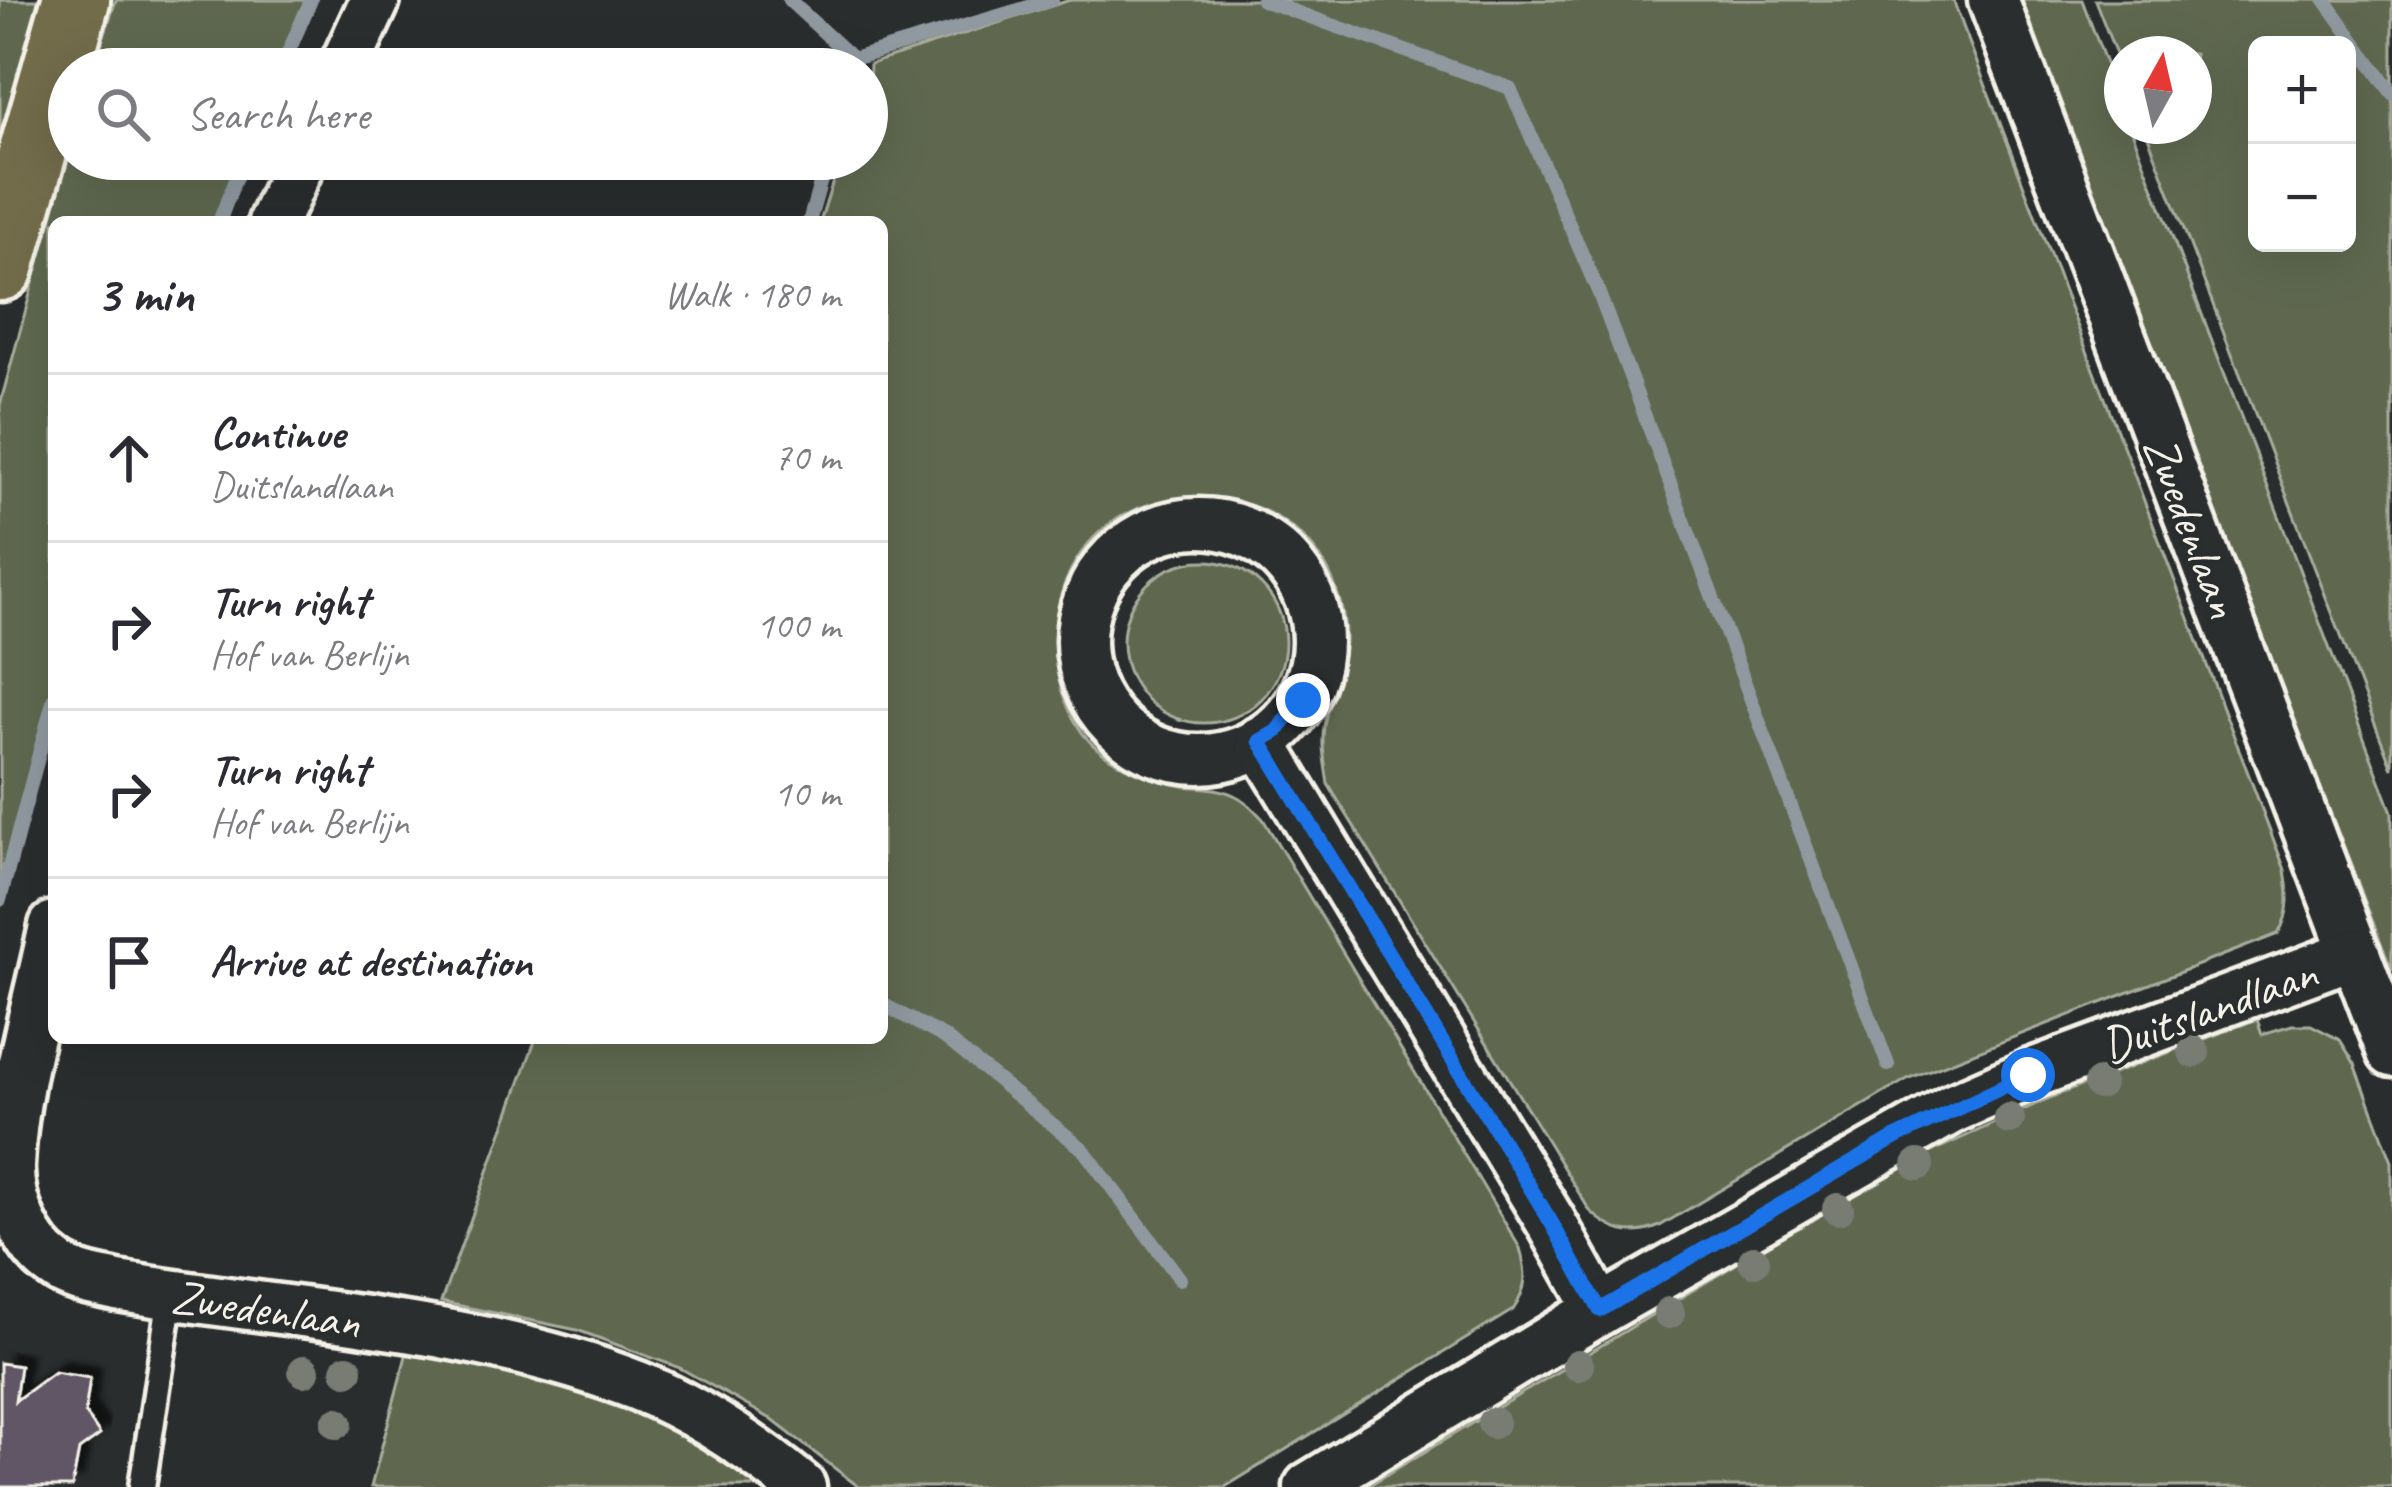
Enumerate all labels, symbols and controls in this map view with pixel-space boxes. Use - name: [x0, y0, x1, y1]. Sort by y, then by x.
- north arrow: [2104, 36, 2212, 144]
- map controls: [2248, 36, 2356, 252]
- button: +: [2248, 36, 2356, 144]
- search box: [48, 48, 888, 180]
- icon: search: [90, 81, 156, 147]
- text: Search here: [186, 86, 369, 143]
- button: −: [2248, 144, 2356, 252]
- text: 3 min: [96, 262, 194, 326]
- text: Walk · 180 m: [664, 270, 840, 319]
- text: Continue: [210, 405, 344, 462]
- icon: ahead: [96, 425, 162, 491]
- street label: Zwedenlaan: [2130, 427, 2254, 626]
- text: 70 m: [774, 433, 840, 482]
- text: Duitslandlaan: [210, 462, 393, 511]
- text: Turn right: [210, 573, 368, 630]
- icon: right: [96, 593, 162, 659]
- text: 100 m: [756, 601, 840, 650]
- text: Hof van Berlijn: [210, 630, 408, 679]
- route end: [1276, 673, 1330, 727]
- text: Turn right: [210, 741, 368, 798]
- icon: right: [96, 761, 162, 827]
- text: 10 m: [774, 769, 840, 818]
- text: Hof van Berlijn: [210, 798, 408, 847]
- icon: arrive: [96, 929, 162, 995]
- text: Arrive at destination: [210, 933, 532, 990]
- street label: Duitslandlaan: [2092, 942, 2326, 1076]
- route start: [2001, 1048, 2055, 1102]
- street label: Zwedenlaan: [168, 1266, 364, 1352]

